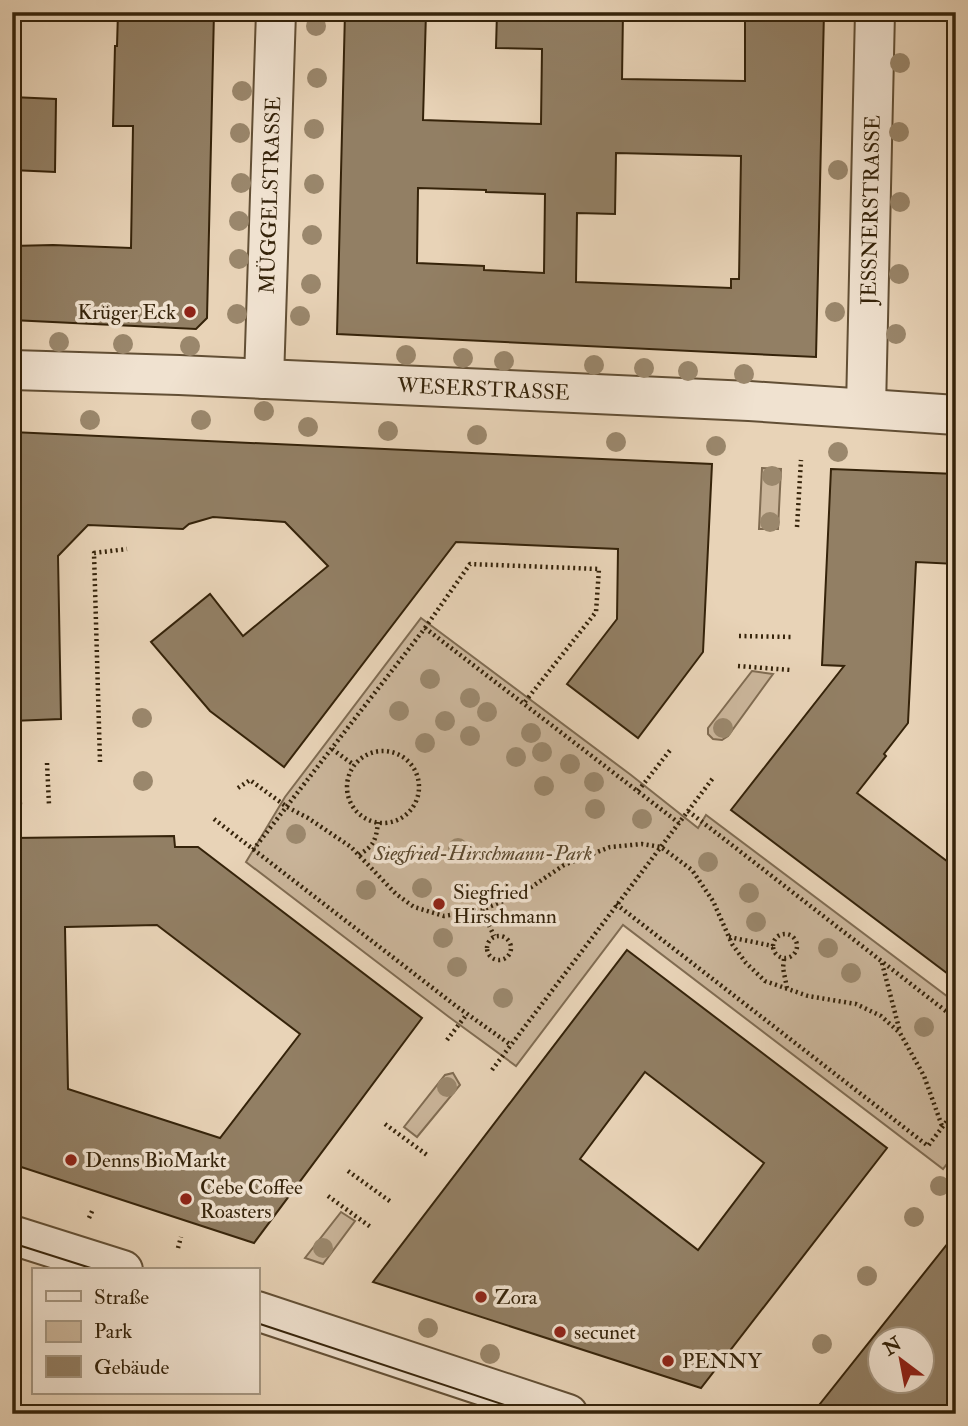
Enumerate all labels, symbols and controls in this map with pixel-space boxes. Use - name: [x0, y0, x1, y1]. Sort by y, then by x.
- street label: MÜGGELSTRASSE: [254, 96, 287, 294]
- street label: JESSNERSTRASSE: [855, 115, 887, 306]
- place label: Krüger Eck: [78, 299, 176, 326]
- marker: Krüger Eck: [182, 304, 198, 320]
- street label: WESERSTRASSE: [396, 372, 570, 407]
- park label: Siegfried-Hirschmann-Park: [372, 840, 593, 867]
- place label: Siegfried Hirschmann: [453, 879, 557, 930]
- marker: Siegfried Hirschmann: [431, 896, 447, 912]
- place label: Denns BioMarkt: [85, 1147, 227, 1174]
- marker: Denns BioMarkt: [63, 1152, 79, 1168]
- place label: Cebe Coffee Roasters: [200, 1174, 303, 1225]
- marker: Cebe Coffee Roasters: [178, 1191, 194, 1207]
- legend: [32, 1268, 259, 1394]
- text: Straße: [94, 1284, 149, 1311]
- place label: Zora: [495, 1284, 538, 1311]
- marker: Zora: [473, 1289, 489, 1305]
- text: Park: [94, 1318, 132, 1345]
- place label: secunet: [574, 1319, 636, 1346]
- marker: secunet: [552, 1324, 568, 1340]
- north arrow: [866, 1324, 936, 1394]
- text: N: [878, 1331, 907, 1362]
- place label: PENNY: [682, 1348, 762, 1375]
- marker: PENNY: [660, 1353, 676, 1369]
- text: Gebäude: [94, 1354, 170, 1381]

